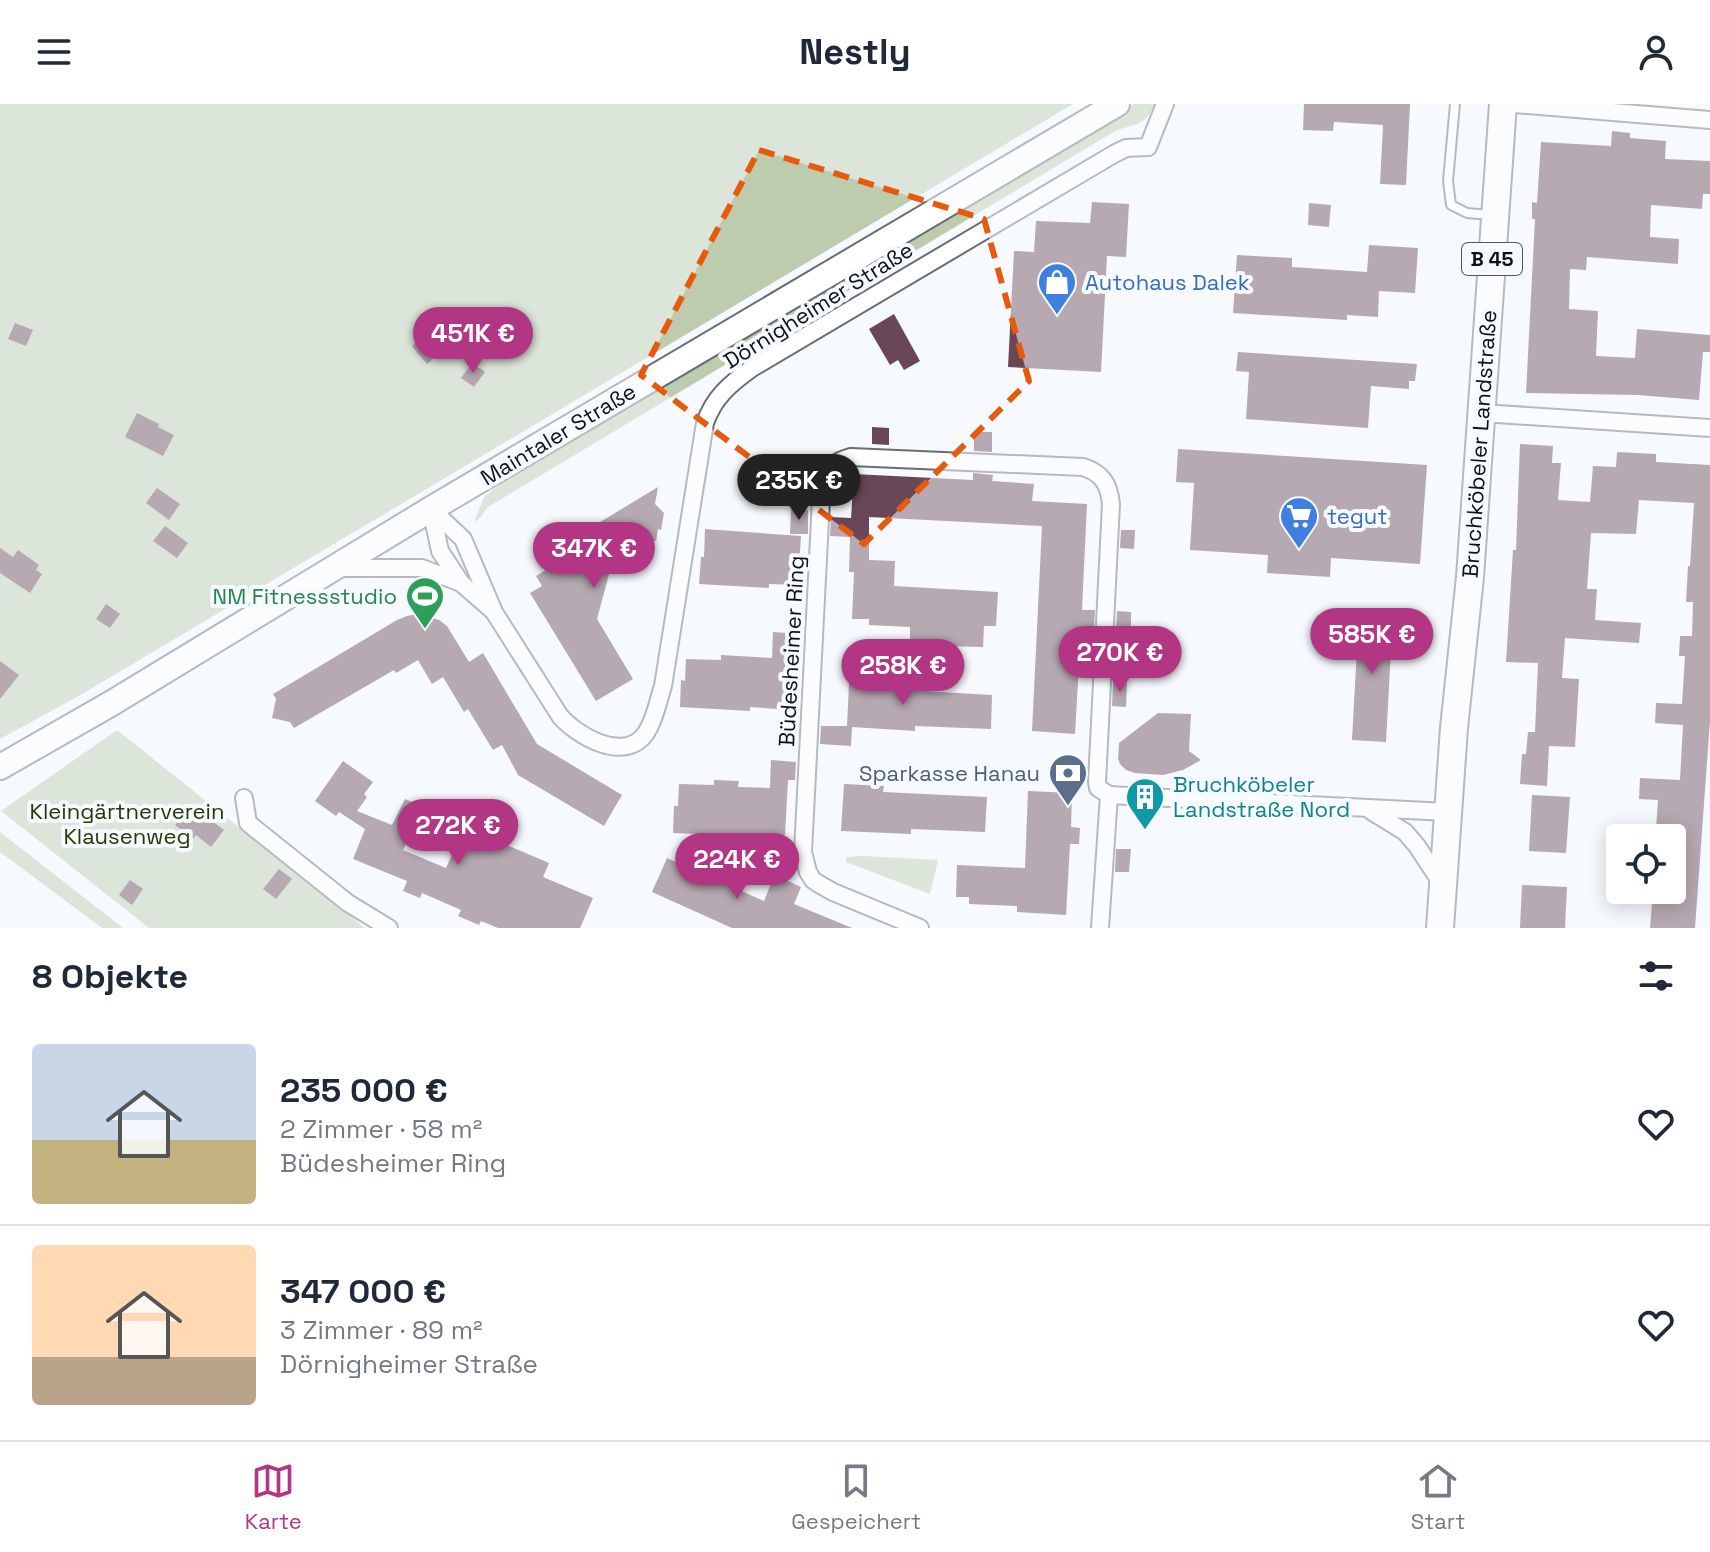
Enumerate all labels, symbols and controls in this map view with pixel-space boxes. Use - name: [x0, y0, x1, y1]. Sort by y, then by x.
- text: Nestly: [799, 29, 911, 75]
- icon: menu: [32, 30, 76, 74]
- icon: person: [1634, 30, 1678, 74]
- street label: Dörnigheimer Straße: [718, 235, 918, 375]
- road number: B 45: [1462, 243, 1522, 275]
- shop icon: Autohaus Dalek: [1036, 261, 1078, 316]
- place label: Autohaus Dalek: [1085, 268, 1250, 296]
- pin: 451K €: [408, 307, 538, 375]
- street label: Bruchköbeler Landstraße: [1456, 309, 1502, 579]
- text: 451K €: [431, 316, 515, 350]
- street label: Maintaler Straße: [475, 377, 641, 491]
- pin: 235K €: [734, 454, 864, 522]
- text: 235K €: [755, 463, 843, 497]
- supermarket icon: tegut: [1278, 495, 1320, 550]
- place label: tegut: [1327, 502, 1387, 530]
- pin: 347K €: [529, 522, 659, 590]
- text: 347K €: [551, 531, 637, 565]
- street label: Büdesheimer Ring: [772, 555, 810, 747]
- sports icon: NM Fitnessstudio: [404, 575, 446, 630]
- place label: NM Fitnessstudio: [213, 582, 397, 610]
- pin: 585K €: [1307, 608, 1437, 676]
- text: 585K €: [1328, 617, 1416, 651]
- pin: 270K €: [1055, 626, 1185, 694]
- text: 270K €: [1077, 635, 1163, 669]
- pin: 258K €: [838, 639, 968, 707]
- text: 258K €: [859, 648, 947, 682]
- bank icon: Sparkasse Hanau: [1047, 752, 1089, 807]
- place label: Sparkasse Hanau: [859, 759, 1040, 787]
- place label: Bruchköbeler Landstraße Nord: [1173, 770, 1350, 823]
- building icon: Bruchköbeler Landstraße Nord: [1124, 776, 1166, 831]
- park label: Kleingärtnerverein Klausenweg: [30, 797, 224, 850]
- pin: 272K €: [393, 799, 523, 867]
- text: 272K €: [415, 808, 501, 842]
- map controls: [1606, 824, 1686, 904]
- button: locate: [1606, 824, 1686, 904]
- pin: 224K €: [672, 833, 802, 901]
- text: 224K €: [693, 842, 781, 876]
- icon: filters: [1634, 954, 1678, 998]
- text: 8 Objekte: [32, 955, 188, 998]
- text: 235 000 €: [280, 1069, 448, 1112]
- icon: home: [96, 1076, 192, 1172]
- icon: heart: [1634, 1102, 1678, 1146]
- text: 2 Zimmer · 58 m²: [280, 1112, 482, 1146]
- text: Büdesheimer Ring: [280, 1146, 506, 1180]
- text: 347 000 €: [280, 1270, 446, 1313]
- icon: home: [96, 1277, 192, 1373]
- icon: heart: [1634, 1303, 1678, 1347]
- text: 3 Zimmer · 89 m²: [280, 1313, 483, 1347]
- text: Dörnigheimer Straße: [280, 1347, 538, 1381]
- tab: Karte: [245, 1459, 302, 1535]
- tab: Gespeichert: [791, 1459, 921, 1535]
- tab: Start: [1411, 1459, 1465, 1535]

